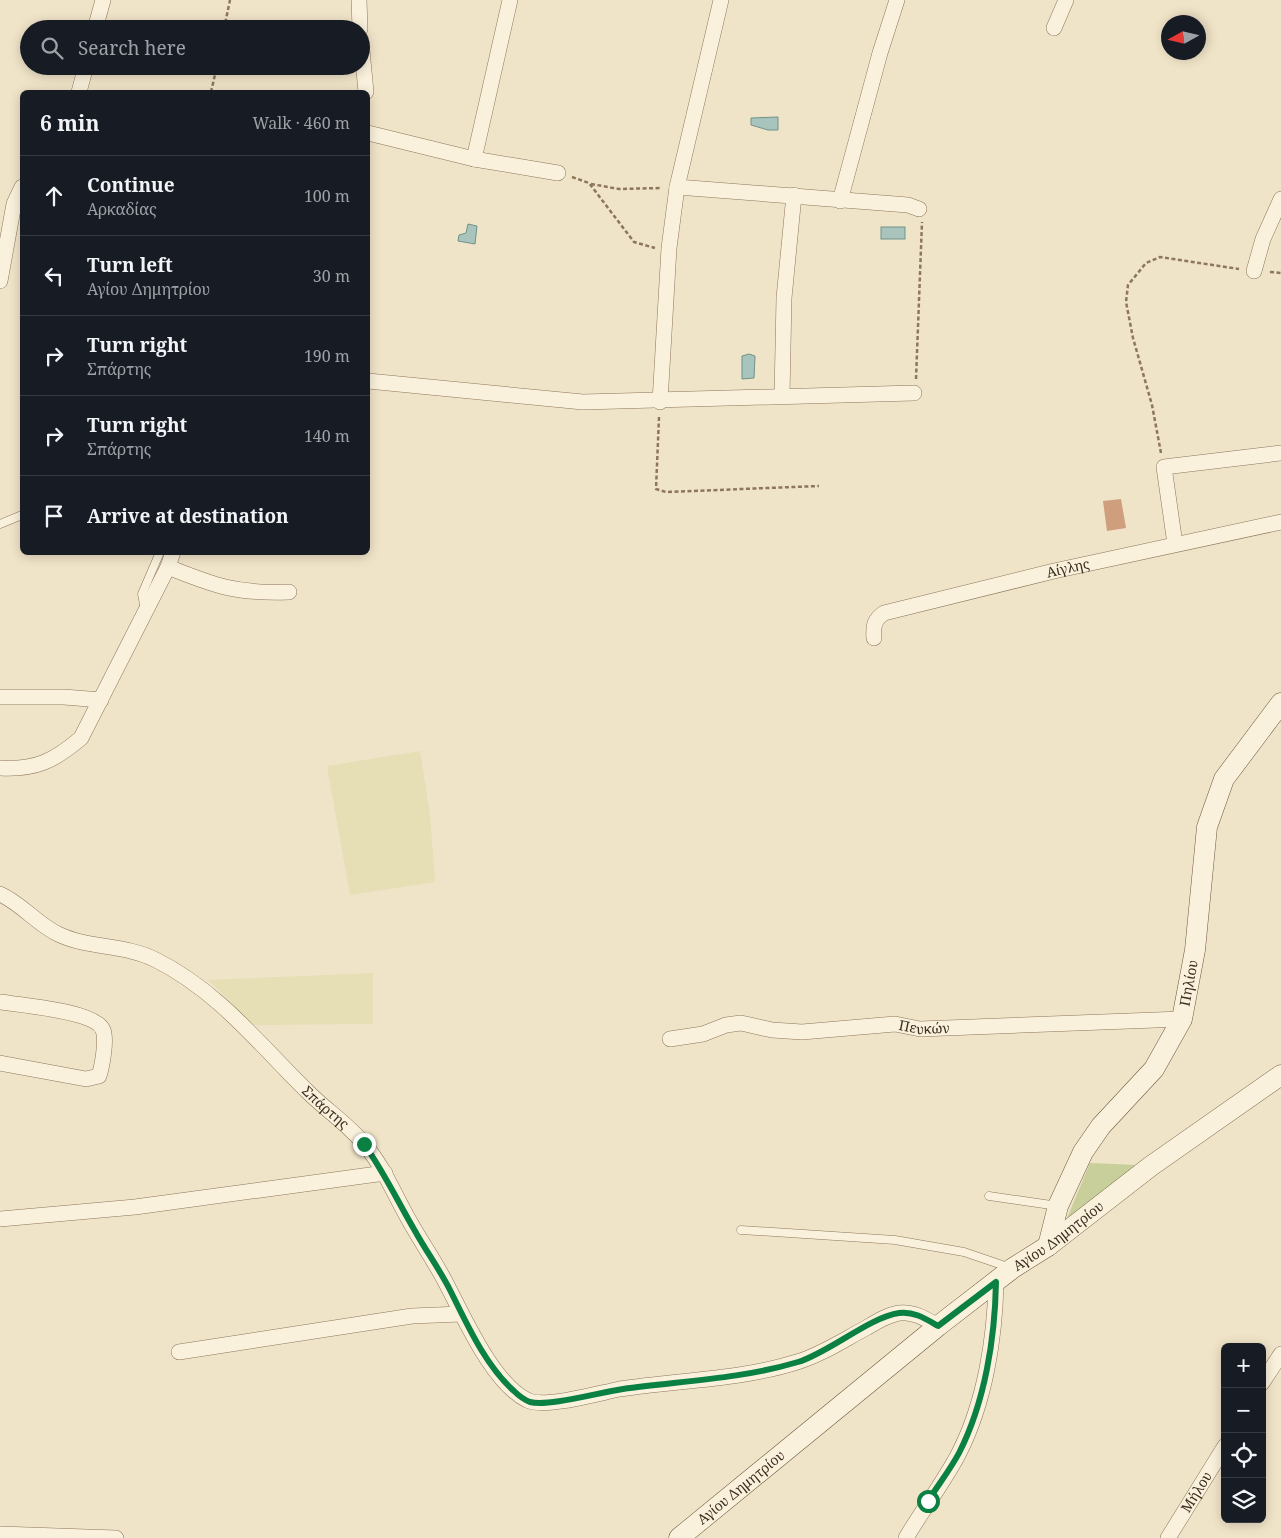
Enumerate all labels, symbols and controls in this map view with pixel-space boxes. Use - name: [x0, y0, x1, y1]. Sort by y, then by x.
- north arrow: [1161, 15, 1206, 60]
- search box: [20, 20, 370, 75]
- icon: search: [38, 34, 66, 62]
- text: Search here: [78, 35, 186, 61]
- text: 6 min: [40, 109, 99, 137]
- text: Walk · 460 m: [253, 112, 350, 134]
- text: Continue: [87, 172, 175, 198]
- icon: ahead: [40, 182, 68, 210]
- text: 100 m: [304, 185, 350, 207]
- text: Αρκαδίας: [87, 198, 157, 220]
- text: Turn left: [87, 252, 173, 278]
- icon: left: [40, 262, 68, 290]
- text: 30 m: [313, 265, 350, 287]
- text: Αγίου Δημητρίου: [87, 278, 210, 300]
- text: Turn right: [87, 332, 187, 358]
- icon: right: [40, 342, 68, 370]
- text: 190 m: [304, 345, 350, 367]
- text: Σπάρτης: [87, 358, 152, 380]
- text: Turn right: [87, 412, 187, 438]
- icon: right: [40, 422, 68, 450]
- text: 140 m: [304, 425, 350, 447]
- text: Σπάρτης: [87, 438, 152, 460]
- icon: arrive: [40, 502, 68, 530]
- text: Arrive at destination: [87, 503, 289, 529]
- street label: Αίγλης: [1044, 554, 1091, 582]
- street label: Πηλίου: [1175, 958, 1202, 1008]
- street label: Πευκών: [897, 1015, 950, 1038]
- street label: Σπάρτης: [298, 1081, 354, 1133]
- route end: [353, 1133, 376, 1156]
- street label: Αγίου Δημητρίου: [1009, 1196, 1107, 1275]
- map controls: [1221, 1343, 1266, 1523]
- button: +: [1221, 1343, 1266, 1388]
- button: −: [1221, 1388, 1266, 1433]
- button: locate: [1221, 1433, 1266, 1478]
- street label: Αγίου Δημητρίου: [693, 1445, 788, 1528]
- street label: Μήλου: [1176, 1468, 1216, 1516]
- button: layers: [1221, 1478, 1266, 1523]
- route start: [917, 1490, 940, 1513]

